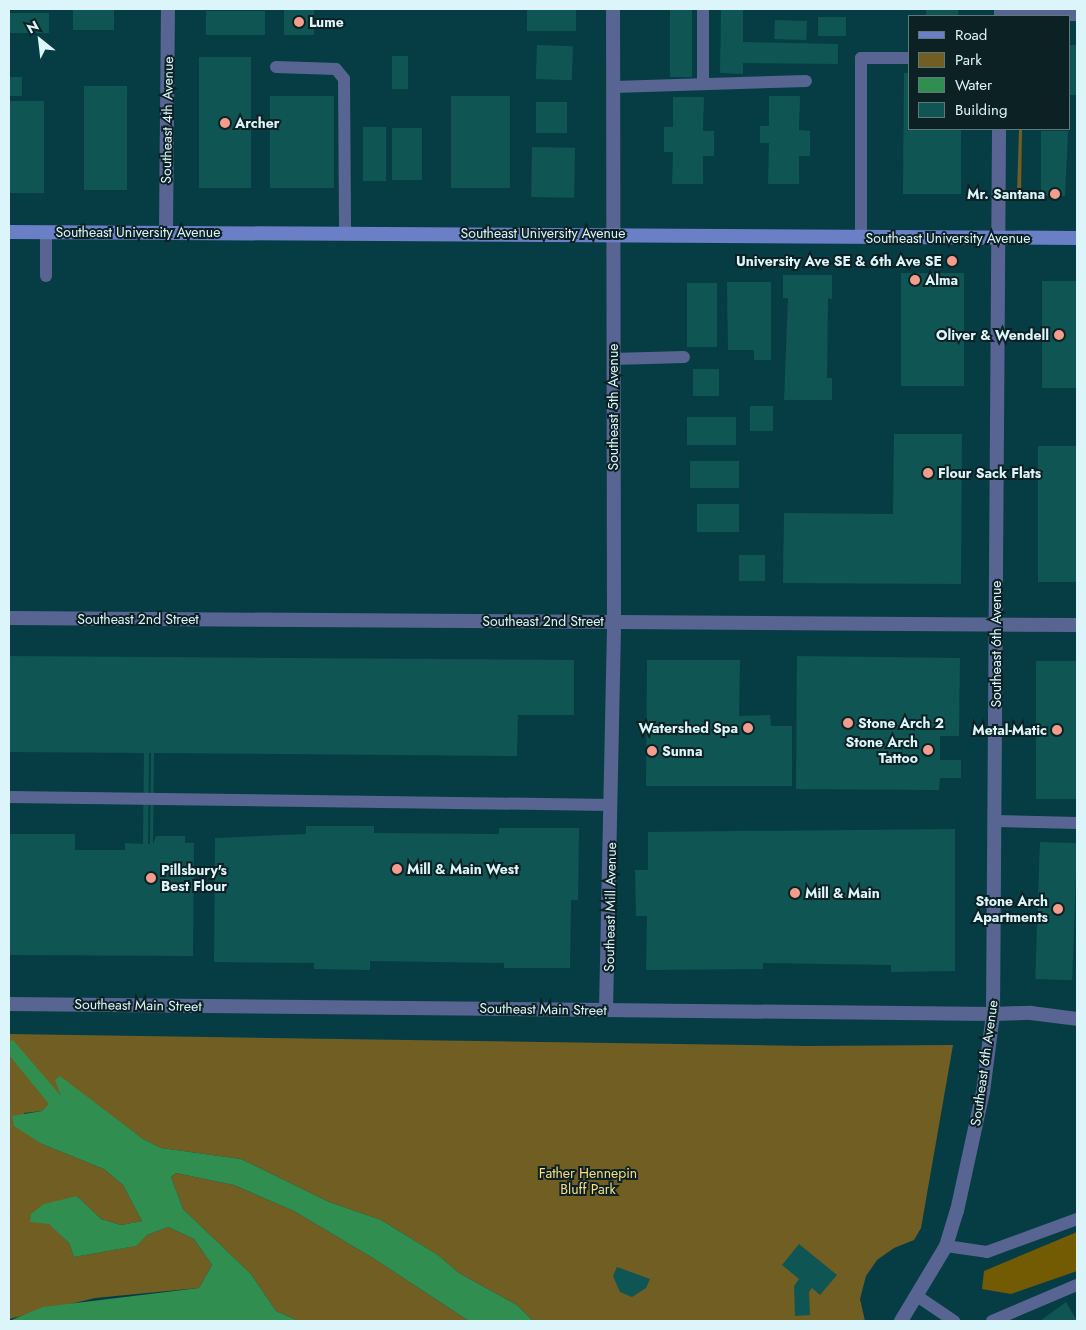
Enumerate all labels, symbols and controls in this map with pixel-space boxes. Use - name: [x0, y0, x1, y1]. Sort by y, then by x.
- place label: Lume: [309, 14, 344, 30]
- north arrow: [15, 15, 65, 65]
- text: N: [23, 15, 42, 38]
- legend: [908, 15, 1071, 130]
- marker: Lume: [293, 16, 305, 28]
- text: Road: [955, 24, 987, 46]
- text: Park: [955, 49, 982, 71]
- street label: Southeast 4th Avenue: [157, 56, 177, 184]
- text: Water: [955, 74, 992, 96]
- text: Building: [955, 99, 1007, 121]
- place label: Archer: [235, 115, 279, 131]
- marker: Archer: [219, 117, 231, 129]
- place label: Mr. Santana: [967, 186, 1045, 202]
- marker: Mr. Santana: [1049, 188, 1061, 200]
- street label: Southeast University Avenue: [56, 224, 220, 240]
- street label: Southeast University Avenue: [461, 225, 625, 241]
- street label: Southeast University Avenue: [866, 230, 1030, 246]
- place label: University Ave SE & 6th Ave SE: [736, 253, 942, 269]
- marker: University Ave SE & 6th Ave SE: [946, 255, 958, 267]
- place label: Alma: [925, 272, 958, 288]
- marker: Alma: [909, 274, 921, 286]
- place label: Oliver & Wendell: [936, 327, 1049, 343]
- marker: Oliver & Wendell: [1053, 329, 1065, 341]
- street label: Southeast 5th Avenue: [605, 344, 621, 470]
- place label: Flour Sack Flats: [938, 465, 1041, 481]
- marker: Flour Sack Flats: [922, 467, 934, 479]
- street label: Southeast 6th Avenue: [988, 580, 1004, 708]
- street label: Southeast 2nd Street: [77, 611, 199, 627]
- street label: Southeast 2nd Street: [482, 613, 604, 629]
- place label: Stone Arch 2: [858, 715, 944, 731]
- marker: Stone Arch 2: [842, 717, 854, 729]
- place label: Watershed Spa: [639, 720, 738, 736]
- marker: Watershed Spa: [742, 722, 754, 734]
- place label: Metal-Matic: [972, 722, 1047, 738]
- marker: Metal-Matic: [1051, 724, 1063, 736]
- place label: Stone Arch Tattoo: [846, 734, 918, 766]
- place label: Sunna: [662, 743, 702, 759]
- marker: Stone Arch Tattoo: [922, 744, 934, 756]
- marker: Sunna: [646, 745, 658, 757]
- street label: Southeast Mill Avenue: [600, 842, 620, 972]
- place label: Mill & Main West: [407, 861, 519, 877]
- place label: Pillsbury's Best Flour: [161, 862, 227, 894]
- marker: Mill & Main West: [391, 863, 403, 875]
- marker: Pillsbury's Best Flour: [145, 872, 157, 884]
- place label: Mill & Main: [805, 885, 880, 901]
- marker: Mill & Main: [789, 887, 801, 899]
- place label: Stone Arch Apartments: [973, 893, 1048, 926]
- marker: Stone Arch Apartments: [1052, 903, 1064, 915]
- street label: Southeast Main Street: [74, 995, 202, 1015]
- street label: Southeast Main Street: [479, 999, 607, 1019]
- street label: Southeast 6th Avenue: [967, 999, 1001, 1127]
- park label: Father Hennepin Bluff Park: [539, 1165, 637, 1198]

